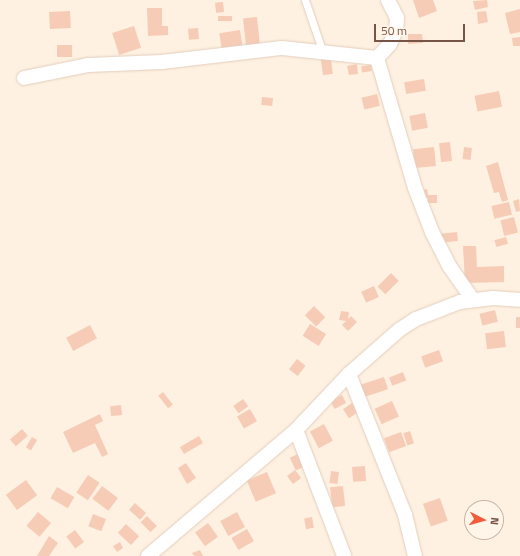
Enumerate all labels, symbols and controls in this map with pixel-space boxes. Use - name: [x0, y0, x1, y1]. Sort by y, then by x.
- scale bar: [376, 16, 467, 42]
- text: 50 m: [381, 21, 407, 40]
- north arrow: [464, 500, 504, 540]
- text: N: [487, 517, 503, 526]

